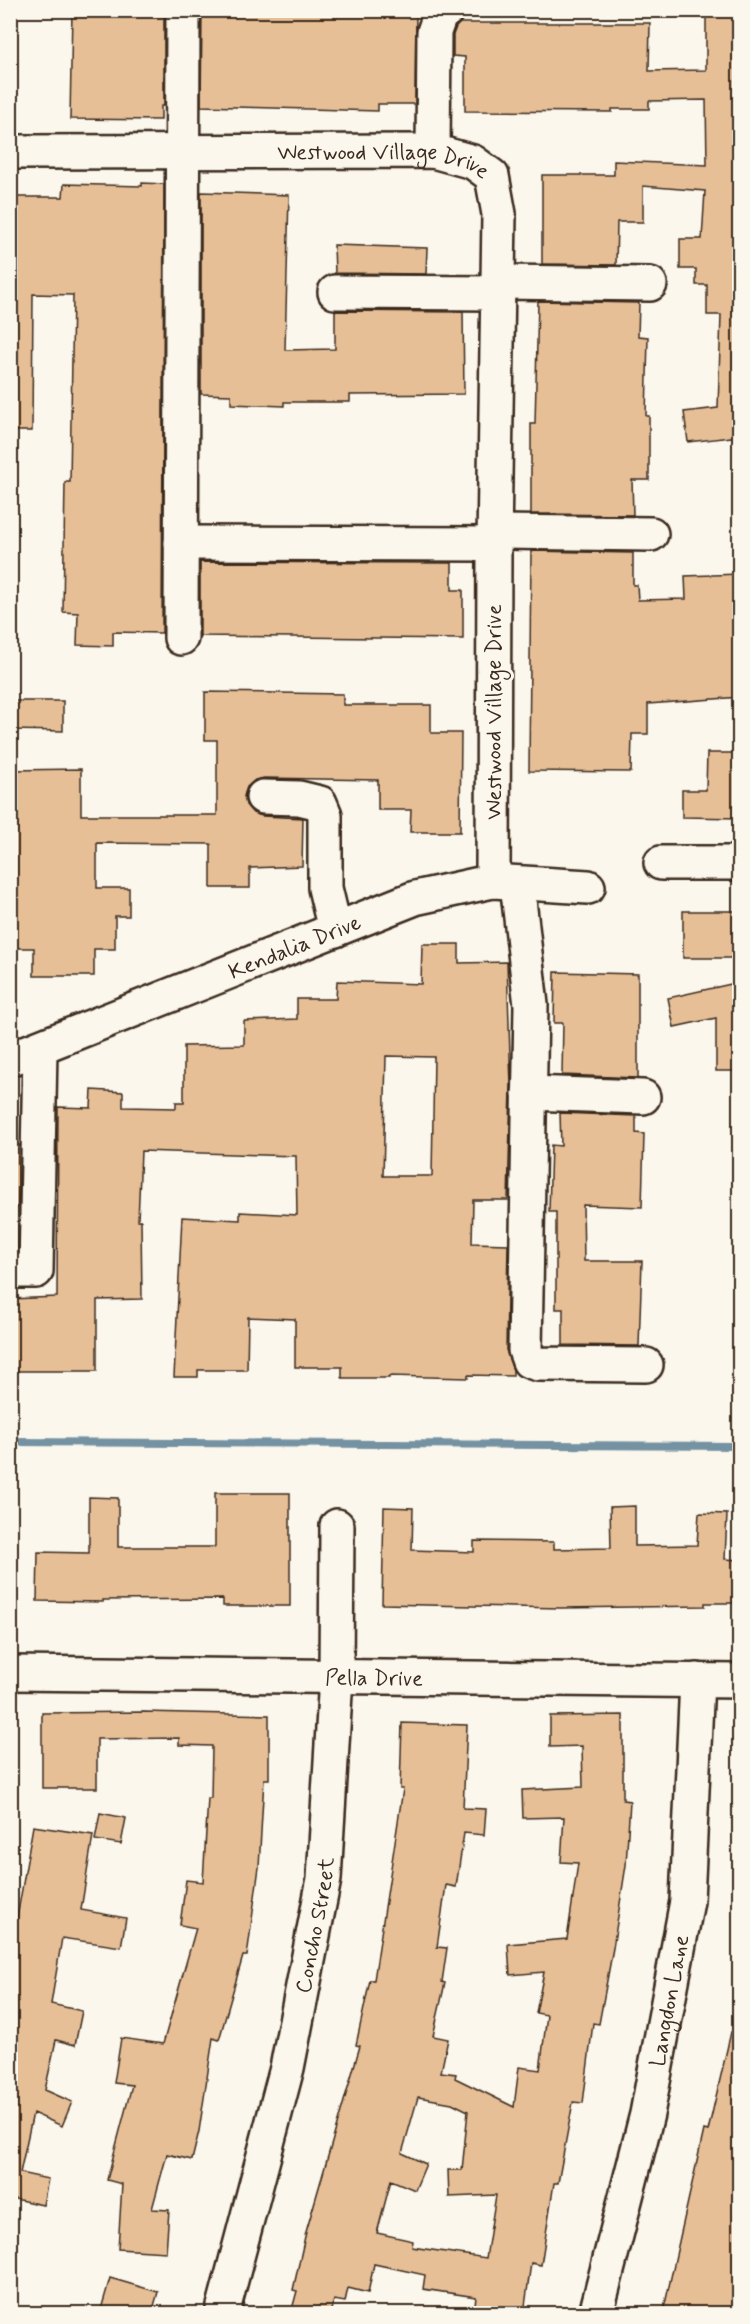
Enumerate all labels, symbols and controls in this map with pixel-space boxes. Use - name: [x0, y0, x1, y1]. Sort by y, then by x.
- street label: Westwood Village Drive: [277, 139, 495, 186]
- street label: Westwood Village Drive: [481, 604, 512, 820]
- street label: Kendalia Drive: [225, 909, 365, 987]
- street label: Pella Drive: [325, 1664, 423, 1694]
- street label: Concho Street: [290, 1857, 341, 1996]
- street label: Langdon Lane: [644, 1932, 696, 2069]

